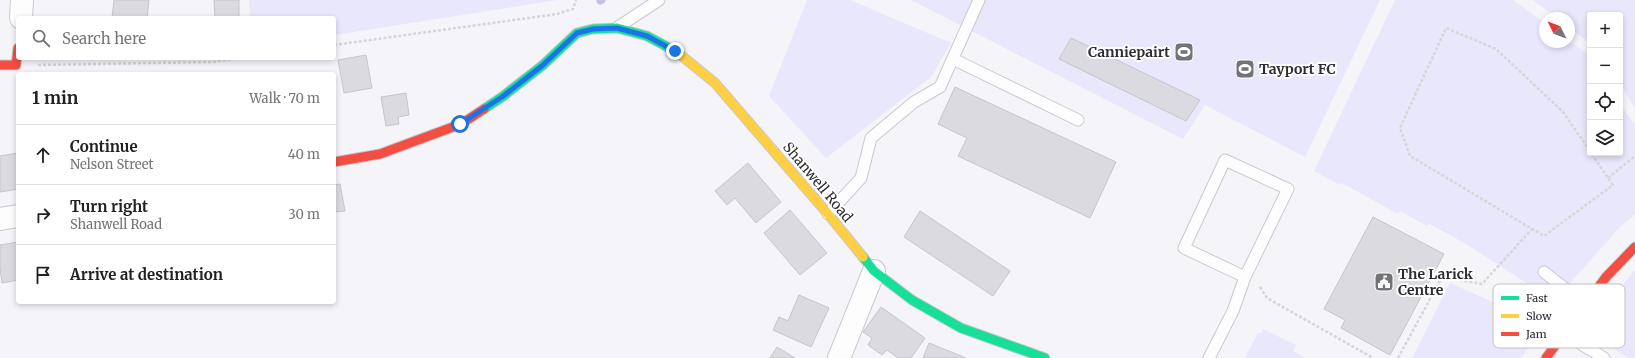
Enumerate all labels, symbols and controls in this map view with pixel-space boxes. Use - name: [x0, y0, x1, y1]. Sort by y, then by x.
- north arrow: [1539, 12, 1575, 48]
- map controls: [1587, 12, 1623, 156]
- button: +: [1587, 12, 1623, 48]
- search box: [16, 16, 336, 60]
- icon: search: [30, 27, 52, 49]
- text: Search here: [62, 29, 146, 48]
- sports icon: Canniepairt: [1173, 41, 1195, 63]
- route end: [666, 42, 684, 60]
- place label: Canniepairt: [1088, 43, 1170, 61]
- button: −: [1587, 48, 1623, 84]
- sports icon: Tayport FC: [1234, 58, 1256, 80]
- place label: Tayport FC: [1259, 60, 1336, 78]
- button: locate: [1587, 84, 1623, 120]
- text: 1 min: [32, 87, 78, 109]
- text: Walk · 70 m: [249, 90, 320, 107]
- route start: [451, 115, 469, 133]
- button: layers: [1587, 120, 1623, 156]
- text: Continue: [70, 137, 138, 156]
- street label: Shanwell Road: [779, 138, 857, 226]
- icon: ahead: [32, 144, 54, 166]
- text: 40 m: [288, 146, 320, 163]
- text: Nelson Street: [70, 156, 154, 173]
- text: Turn right: [70, 197, 148, 216]
- icon: right: [32, 204, 54, 226]
- text: 30 m: [288, 206, 320, 223]
- text: Shanwell Road: [70, 216, 162, 233]
- icon: arrive: [32, 264, 54, 286]
- text: Arrive at destination: [70, 265, 223, 284]
- place label: The Larick Centre: [1398, 265, 1474, 299]
- public building icon: The Larick Centre: [1373, 271, 1395, 293]
- legend: [1493, 284, 1625, 348]
- text: Fast: [1526, 291, 1549, 305]
- text: Slow: [1526, 309, 1552, 323]
- text: Jam: [1525, 327, 1547, 341]

